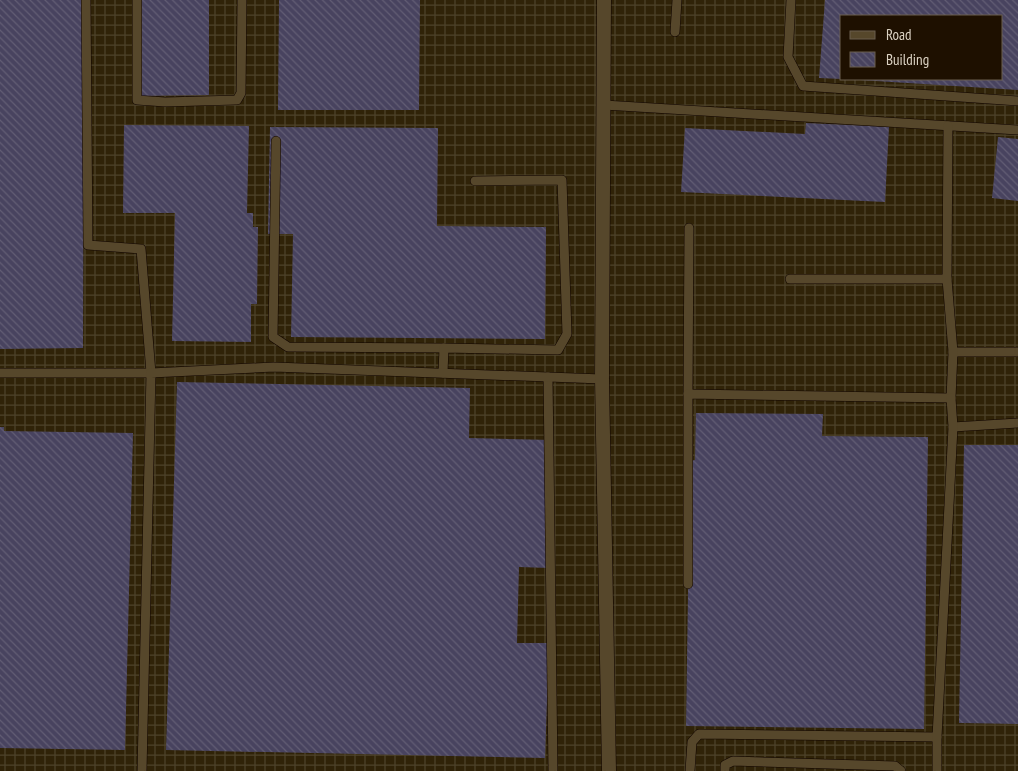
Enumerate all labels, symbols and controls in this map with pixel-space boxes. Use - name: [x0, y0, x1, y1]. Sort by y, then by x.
- legend: [840, 15, 1003, 80]
- text: Road: [886, 25, 912, 44]
- text: Building: [886, 50, 929, 69]

